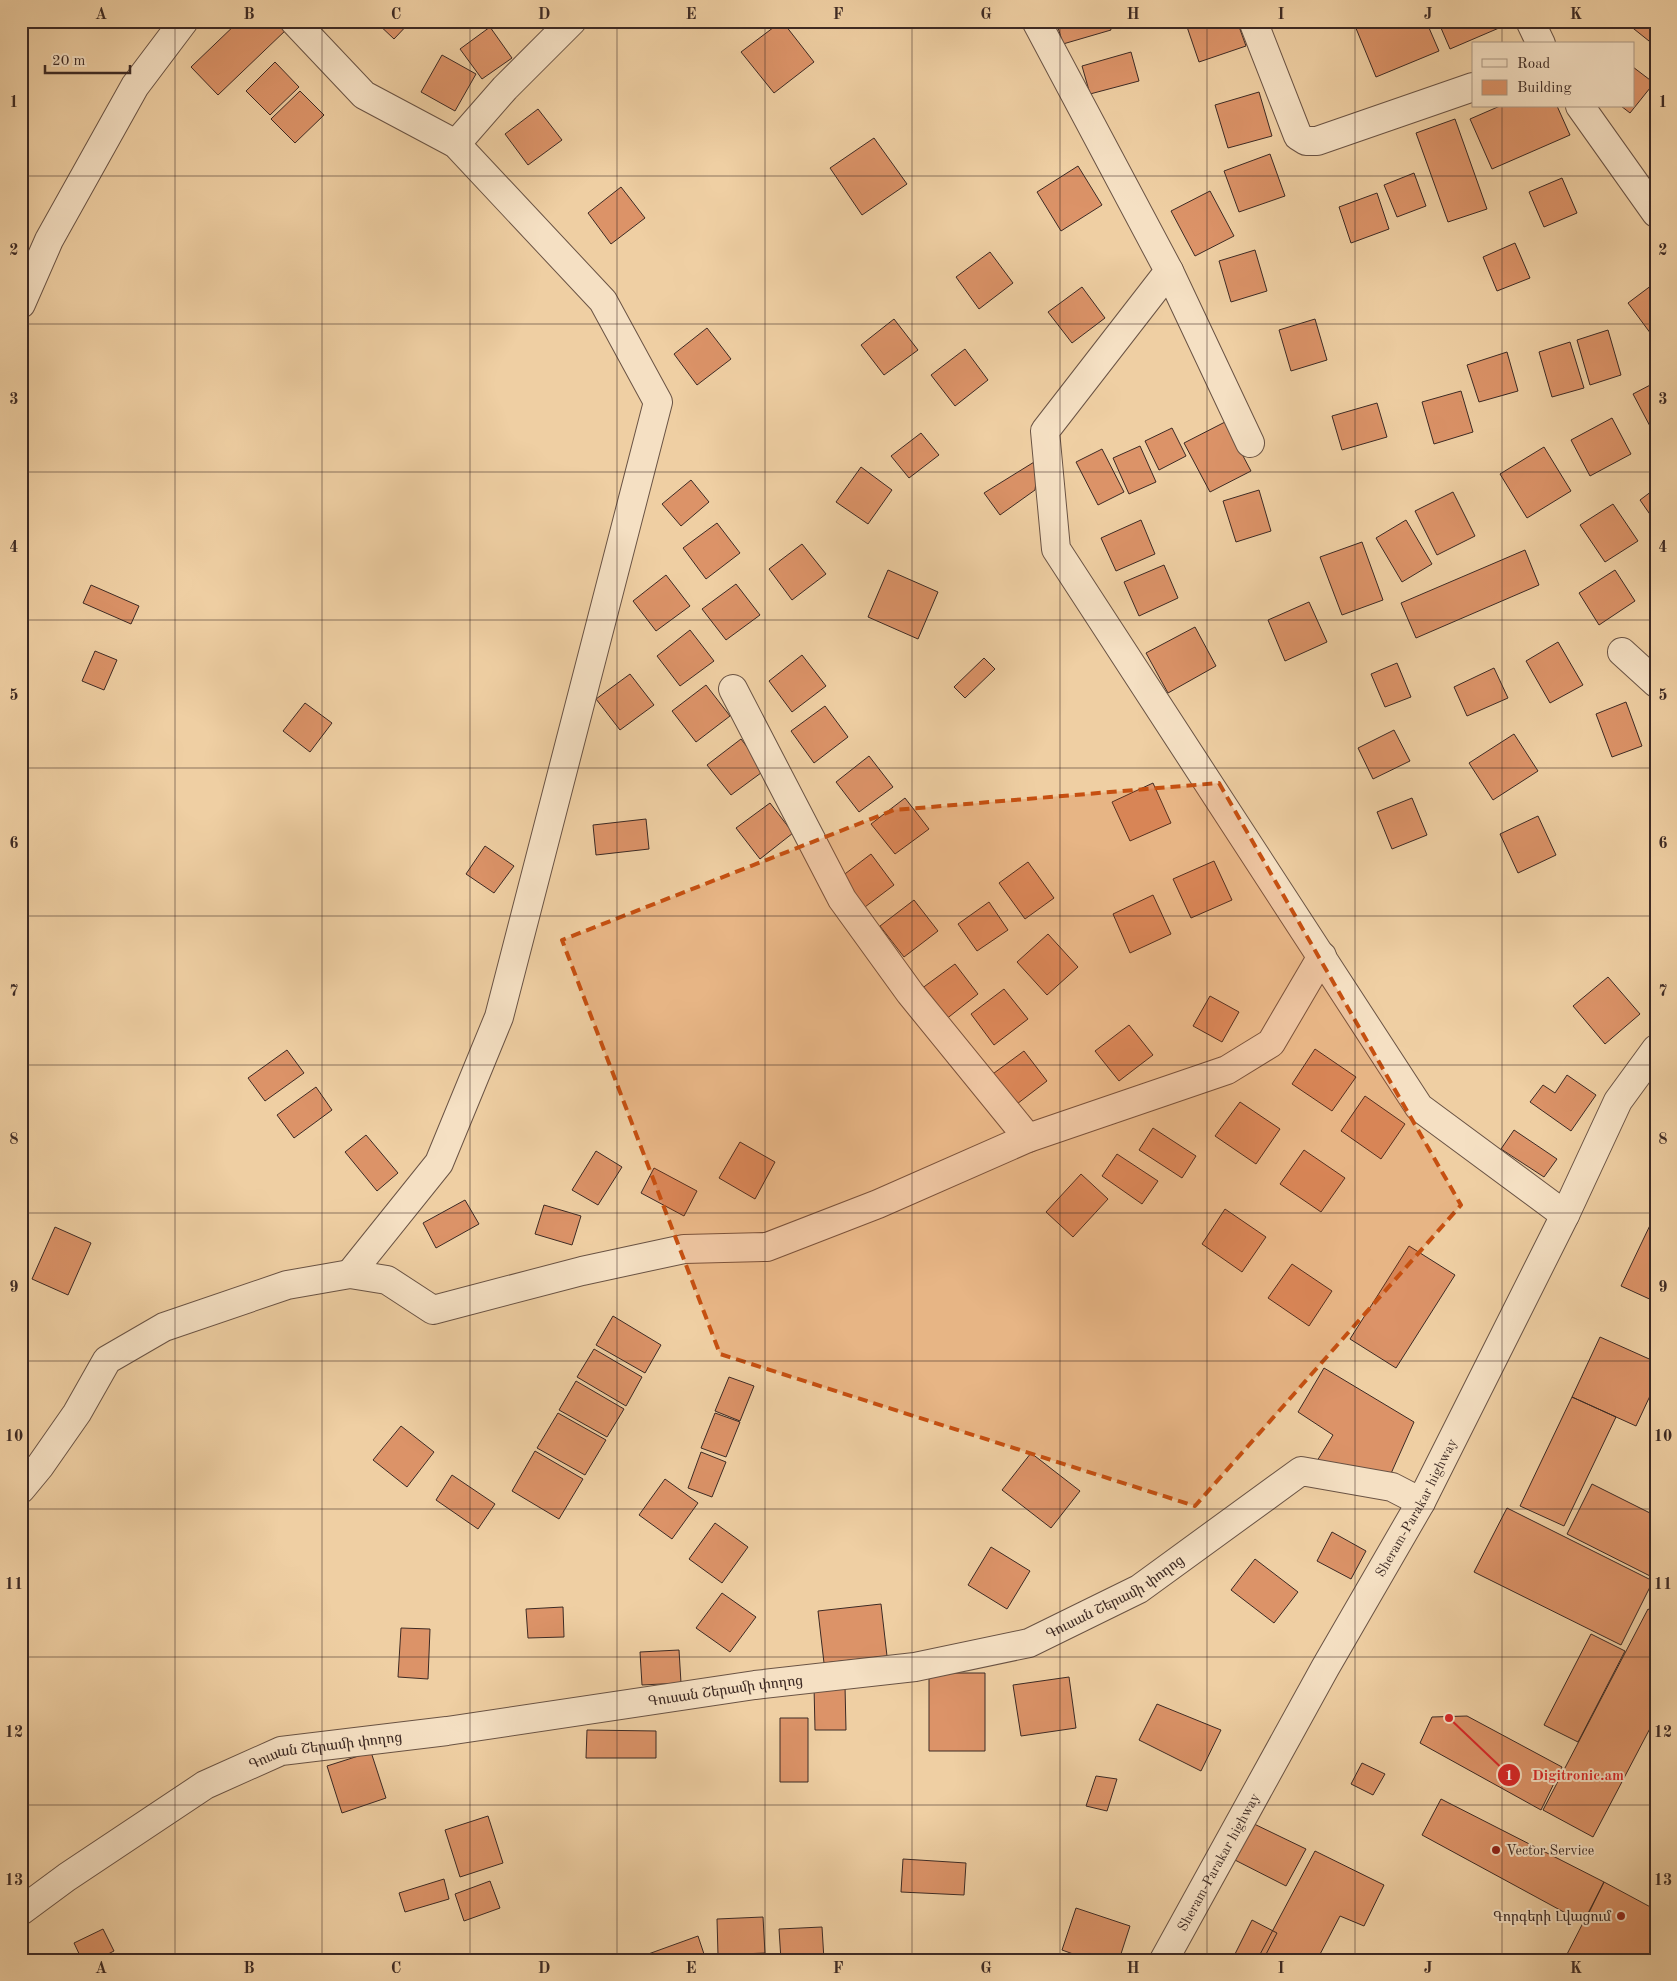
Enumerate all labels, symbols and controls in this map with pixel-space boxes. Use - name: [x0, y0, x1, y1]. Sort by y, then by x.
- text: A: [95, 7, 107, 23]
- text: B: [243, 7, 255, 23]
- text: C: [391, 7, 401, 23]
- text: D: [538, 7, 550, 23]
- text: E: [685, 7, 697, 23]
- text: F: [833, 7, 844, 23]
- text: G: [980, 7, 992, 23]
- text: H: [1126, 7, 1140, 23]
- text: I: [1277, 7, 1285, 23]
- text: J: [1424, 7, 1433, 23]
- text: K: [1570, 7, 1582, 23]
- scale bar: [45, 42, 130, 74]
- legend: [1472, 42, 1634, 108]
- text: 20 m: [52, 54, 86, 69]
- text: Road: [1517, 57, 1551, 72]
- text: Building: [1517, 81, 1572, 96]
- text: 1: [9, 95, 19, 111]
- text: 1: [1658, 95, 1668, 111]
- text: 2: [9, 243, 19, 259]
- text: 2: [1658, 243, 1668, 259]
- text: 3: [9, 392, 19, 408]
- text: 3: [1658, 392, 1668, 408]
- text: 4: [9, 540, 19, 556]
- text: 4: [1658, 540, 1668, 556]
- text: 5: [9, 688, 19, 704]
- text: 5: [1658, 688, 1668, 704]
- text: 6: [9, 836, 19, 852]
- text: 6: [1658, 836, 1668, 852]
- text: 7: [9, 984, 19, 1000]
- text: 7: [1658, 984, 1668, 1000]
- text: 8: [9, 1132, 19, 1148]
- text: 8: [1658, 1132, 1668, 1148]
- text: 9: [9, 1280, 19, 1296]
- text: 9: [1658, 1280, 1668, 1296]
- text: 10: [5, 1429, 23, 1445]
- text: 10: [1654, 1429, 1672, 1445]
- street label: Sheram-Parakar highway: [1373, 1436, 1460, 1579]
- street label: Գուսան Շերամի փողոց: [1044, 1553, 1187, 1642]
- text: 11: [5, 1577, 23, 1593]
- text: 11: [1654, 1577, 1672, 1593]
- street label: Գուսան Շերամի փողոց: [647, 1674, 804, 1709]
- text: 12: [5, 1725, 23, 1741]
- text: 12: [1654, 1725, 1672, 1741]
- street label: Գուսան Շերամի փողոց: [247, 1730, 403, 1772]
- callout: Digitronic.am: [1497, 1760, 1634, 1790]
- text: 1: [1505, 1769, 1513, 1784]
- text: Digitronic.am: [1532, 1769, 1624, 1784]
- street label: Sheram-Parakar highway: [1175, 1791, 1263, 1934]
- marker: Vector Service: [1490, 1844, 1502, 1856]
- place label: Vector Service: [1506, 1844, 1594, 1858]
- text: 13: [5, 1873, 23, 1889]
- text: 13: [1654, 1873, 1672, 1889]
- place label: Գորգերի Լվացում: [1493, 1910, 1612, 1925]
- marker: Գորգերի Լվացում: [1615, 1910, 1627, 1922]
- text: A: [95, 1961, 107, 1977]
- text: B: [243, 1961, 255, 1977]
- text: C: [391, 1961, 401, 1977]
- text: D: [538, 1961, 550, 1977]
- text: E: [685, 1961, 697, 1977]
- text: F: [833, 1961, 844, 1977]
- text: G: [980, 1961, 992, 1977]
- text: H: [1126, 1961, 1140, 1977]
- text: I: [1277, 1961, 1285, 1977]
- text: J: [1424, 1961, 1433, 1977]
- text: K: [1570, 1961, 1582, 1977]

